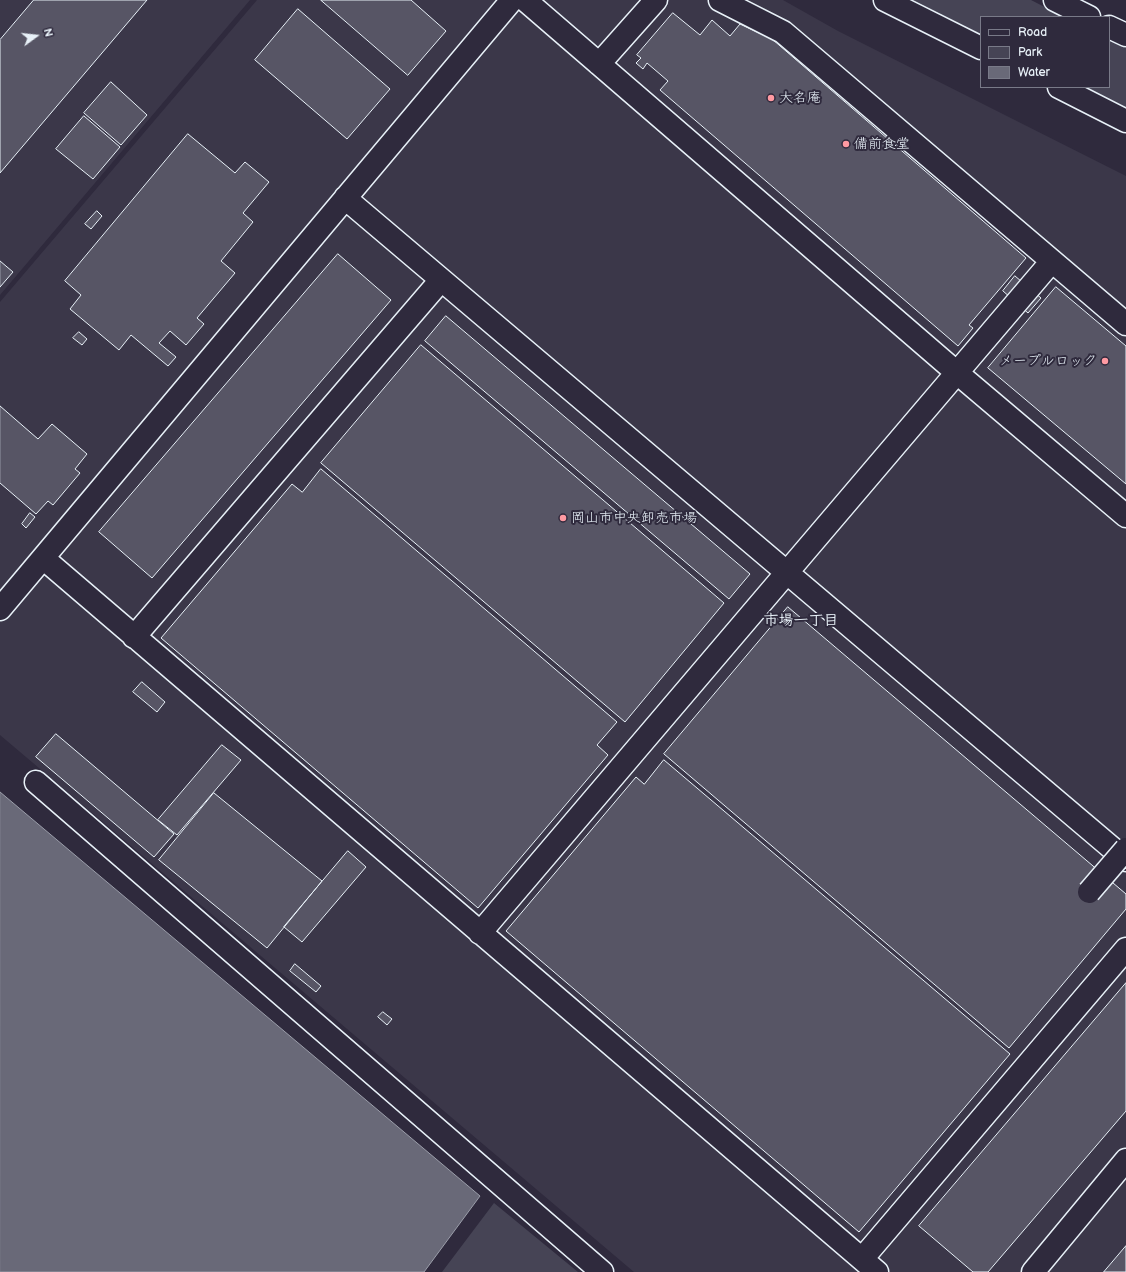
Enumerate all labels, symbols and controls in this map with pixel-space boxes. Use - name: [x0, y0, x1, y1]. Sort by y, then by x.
- north arrow: [16, 16, 56, 56]
- legend: [980, 16, 1110, 88]
- text: Road: [1018, 25, 1047, 40]
- text: N: [41, 27, 55, 38]
- text: Park: [1018, 45, 1042, 60]
- text: Water: [1018, 65, 1050, 80]
- place label: 大名庵: [779, 90, 821, 106]
- marker: 大名庵: [766, 93, 776, 103]
- place label: 備前食堂: [854, 136, 910, 152]
- marker: 備前食堂: [841, 139, 851, 149]
- place label: メープルロック: [999, 353, 1097, 369]
- marker: メープルロック: [1100, 356, 1110, 366]
- place label: 岡山市中央卸売市場: [571, 510, 697, 526]
- marker: 岡山市中央卸売市場: [558, 513, 568, 523]
- district label: 市場一丁目: [764, 612, 838, 630]

